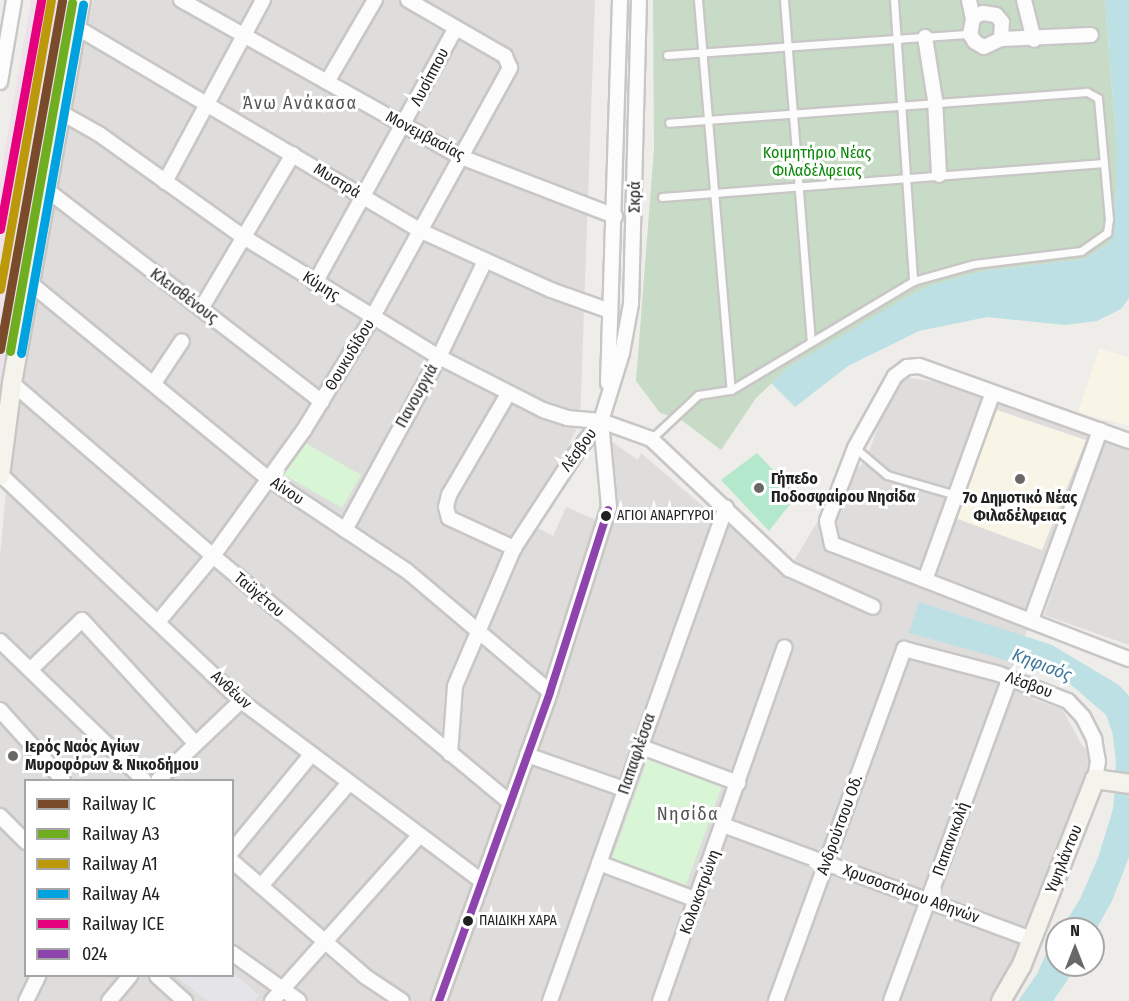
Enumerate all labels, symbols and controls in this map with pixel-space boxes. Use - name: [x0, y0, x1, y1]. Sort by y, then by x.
- street label: Λυσίππου: [407, 45, 453, 109]
- district label: Άνω Ανάκασα: [242, 92, 358, 114]
- street label: Μονεμβασίας: [382, 107, 468, 165]
- park label: Κοιμητήριο Νέας Φιλαδέλφειας: [763, 143, 871, 181]
- street label: Μυστρά: [310, 160, 364, 202]
- street label: Σκρά: [625, 181, 645, 213]
- street label: Κλεισθένους: [146, 264, 222, 328]
- street label: Κύμης: [299, 267, 343, 305]
- street label: Θουκυδίδου: [321, 316, 379, 394]
- street label: Πανουργιά: [392, 361, 442, 431]
- street label: Λέσβου: [557, 425, 601, 475]
- place label: Γήπεδο Ποδοσφαίρου Νησίδα: [771, 469, 916, 507]
- marker: 7ο Δημοτικό Νέας Φιλαδέλφειας: [1013, 472, 1027, 486]
- street label: Αίνου: [267, 473, 307, 509]
- marker: Γήπεδο Ποδοσφαίρου Νησίδα: [752, 481, 766, 495]
- place label: 7ο Δημοτικό Νέας Φιλαδέλφειας: [963, 488, 1077, 526]
- place label: ΑΓΙΟΙ ΑΝΑΡΓΥΡΟΙ: [617, 508, 714, 524]
- marker: ΑΓΙΟΙ ΑΝΑΡΓΥΡΟΙ: [600, 510, 612, 522]
- street label: Ταϋγέτου: [230, 569, 288, 621]
- water label: Κηφισός: [1009, 644, 1075, 686]
- street label: Ανθέων: [207, 667, 255, 713]
- street label: Λέσβου: [1003, 668, 1055, 702]
- street label: Παπαφλέσσα: [614, 711, 660, 797]
- place label: Ιερός Ναός Αγίων Μυροφόρων & Νικοδήμου: [25, 737, 199, 775]
- marker: Ιερός Ναός Αγίων Μυροφόρων & Νικοδήμου: [6, 749, 20, 763]
- street label: Ανδρούτσου Οδ.: [813, 772, 867, 878]
- legend: [24, 779, 234, 977]
- text: Railway IC: [82, 793, 156, 815]
- street label: Παπανικολή: [929, 799, 973, 879]
- district label: Νησίδα: [657, 803, 719, 825]
- street label: Υψηλάντου: [1042, 822, 1086, 896]
- text: Railway A3: [82, 823, 160, 845]
- street label: Κολοκοτρώνη: [676, 847, 724, 937]
- text: Railway A1: [82, 853, 158, 875]
- street label: Χρυσοστόμου Αθηνών: [840, 860, 982, 928]
- text: Railway A4: [82, 883, 160, 905]
- text: Railway ICE: [82, 913, 164, 935]
- place label: ΠΑΙΔΙΚΗ ΧΑΡΑ: [479, 913, 557, 929]
- marker: ΠΑΙΔΙΚΗ ΧΑΡΑ: [462, 915, 474, 927]
- north arrow: [1045, 917, 1105, 977]
- text: N: [1070, 921, 1080, 940]
- text: 024: [82, 943, 107, 965]

